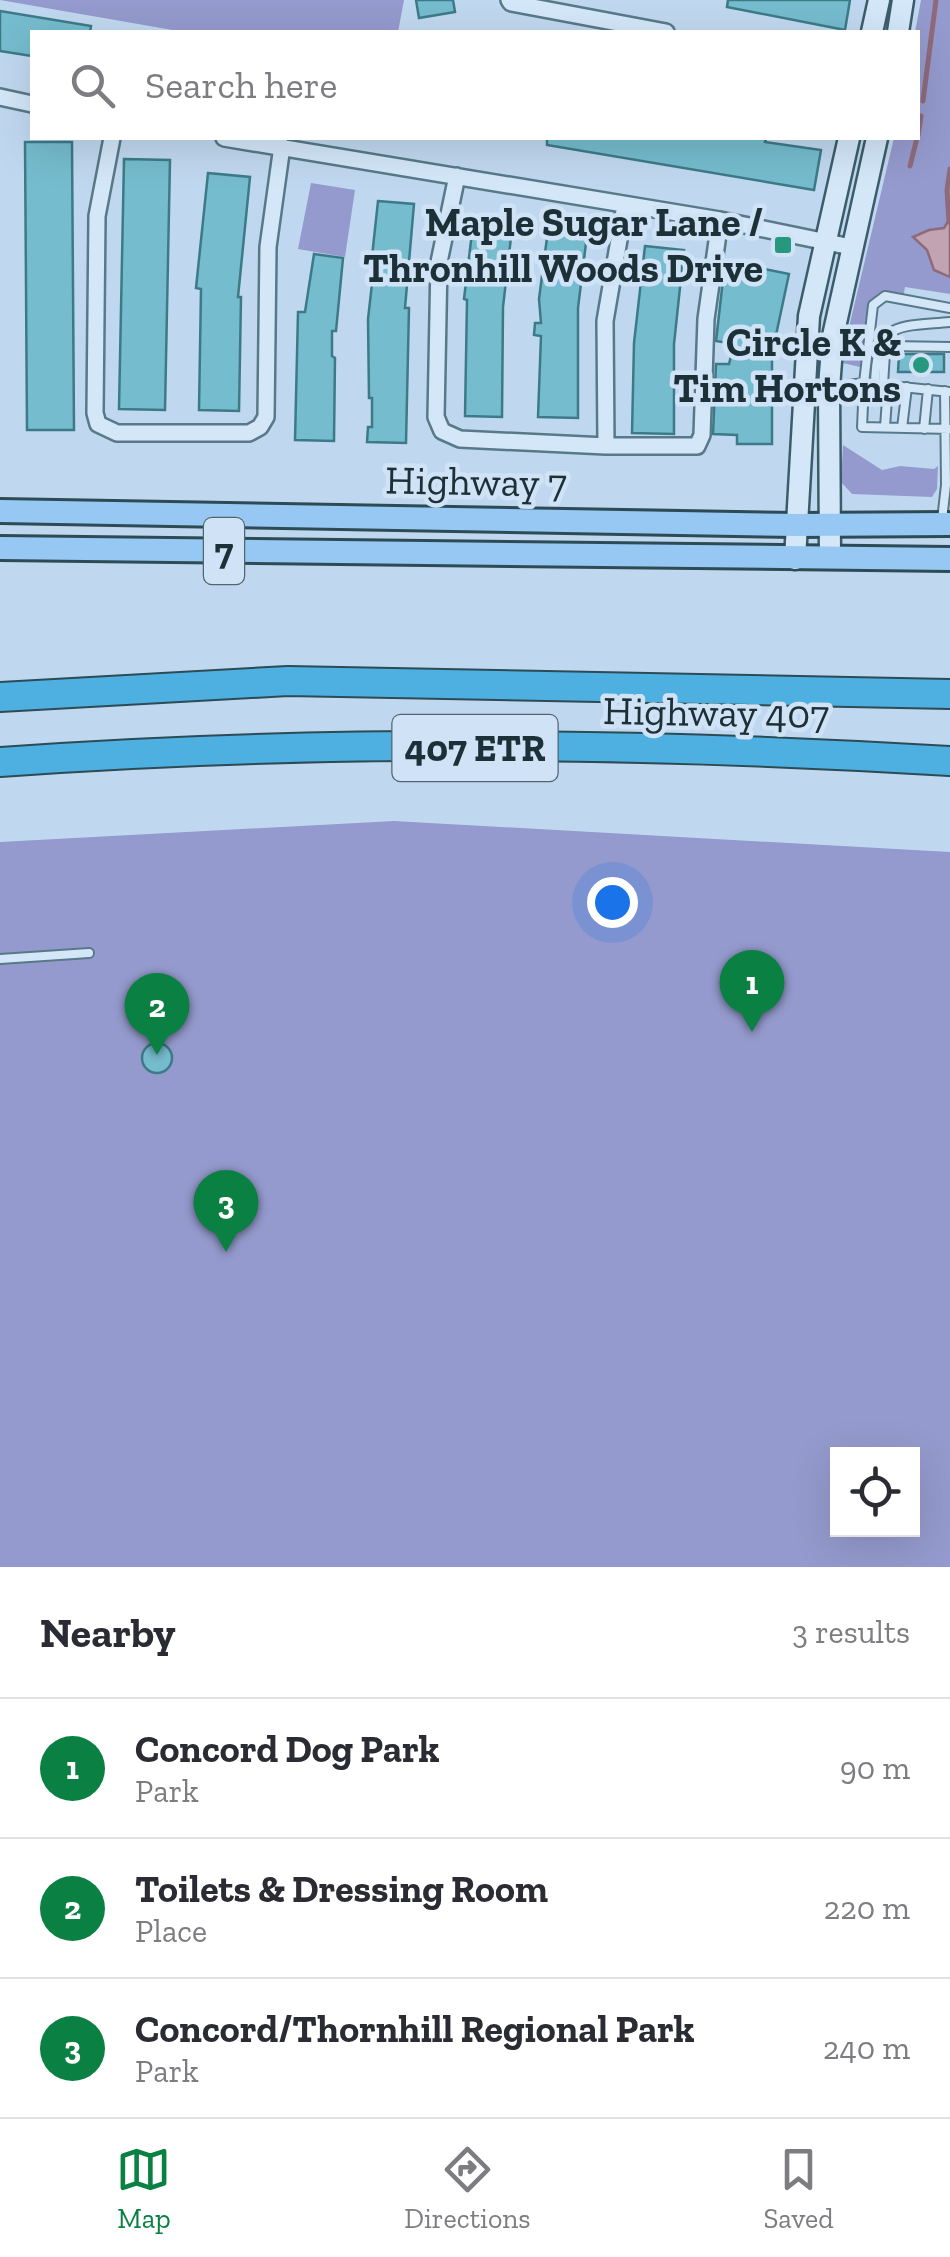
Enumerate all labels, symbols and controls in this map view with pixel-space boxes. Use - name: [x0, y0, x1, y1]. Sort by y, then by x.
- search box: [30, 30, 920, 140]
- icon: search: [65, 58, 120, 113]
- text: Search here: [145, 62, 337, 108]
- place label: Maple Sugar Lane / Thronhill Woods Drive: [363, 198, 763, 292]
- marker: Maple Sugar Lane / Thronhill Woods Drive: [772, 234, 794, 256]
- place label: Circle K & Tim Hortons: [673, 318, 901, 412]
- marker: Circle K & Tim Hortons: [910, 354, 932, 376]
- street label: Highway 7: [385, 455, 567, 507]
- road number: 7: [204, 518, 244, 584]
- street label: Highway 407: [603, 686, 830, 738]
- road number: 407 ETR: [392, 715, 558, 781]
- your location: [587, 877, 638, 928]
- pin: 1: [720, 950, 784, 1032]
- pin: 2: [124, 972, 190, 1055]
- pin: 3: [194, 1170, 258, 1252]
- map controls: [830, 1447, 920, 1537]
- button: locate: [830, 1447, 920, 1537]
- text: Nearby: [40, 1607, 176, 1658]
- text: 3 results: [792, 1613, 910, 1651]
- text: Concord Dog Park: [135, 1726, 440, 1772]
- text: 1: [66, 1749, 79, 1787]
- text: 90 m: [840, 1749, 910, 1787]
- text: Park: [135, 1772, 199, 1810]
- text: Toilets & Dressing Room: [135, 1866, 548, 1912]
- text: 2: [64, 1889, 81, 1927]
- text: 220 m: [824, 1889, 910, 1927]
- text: Place: [135, 1912, 207, 1950]
- text: Concord/Thornhill Regional Park: [135, 2006, 695, 2052]
- text: 3: [64, 2029, 81, 2067]
- text: 240 m: [823, 2029, 910, 2067]
- text: Park: [135, 2052, 199, 2090]
- tab: Map: [116, 2142, 171, 2235]
- tab: Directions: [404, 2142, 531, 2235]
- tab: Saved: [763, 2142, 834, 2235]

